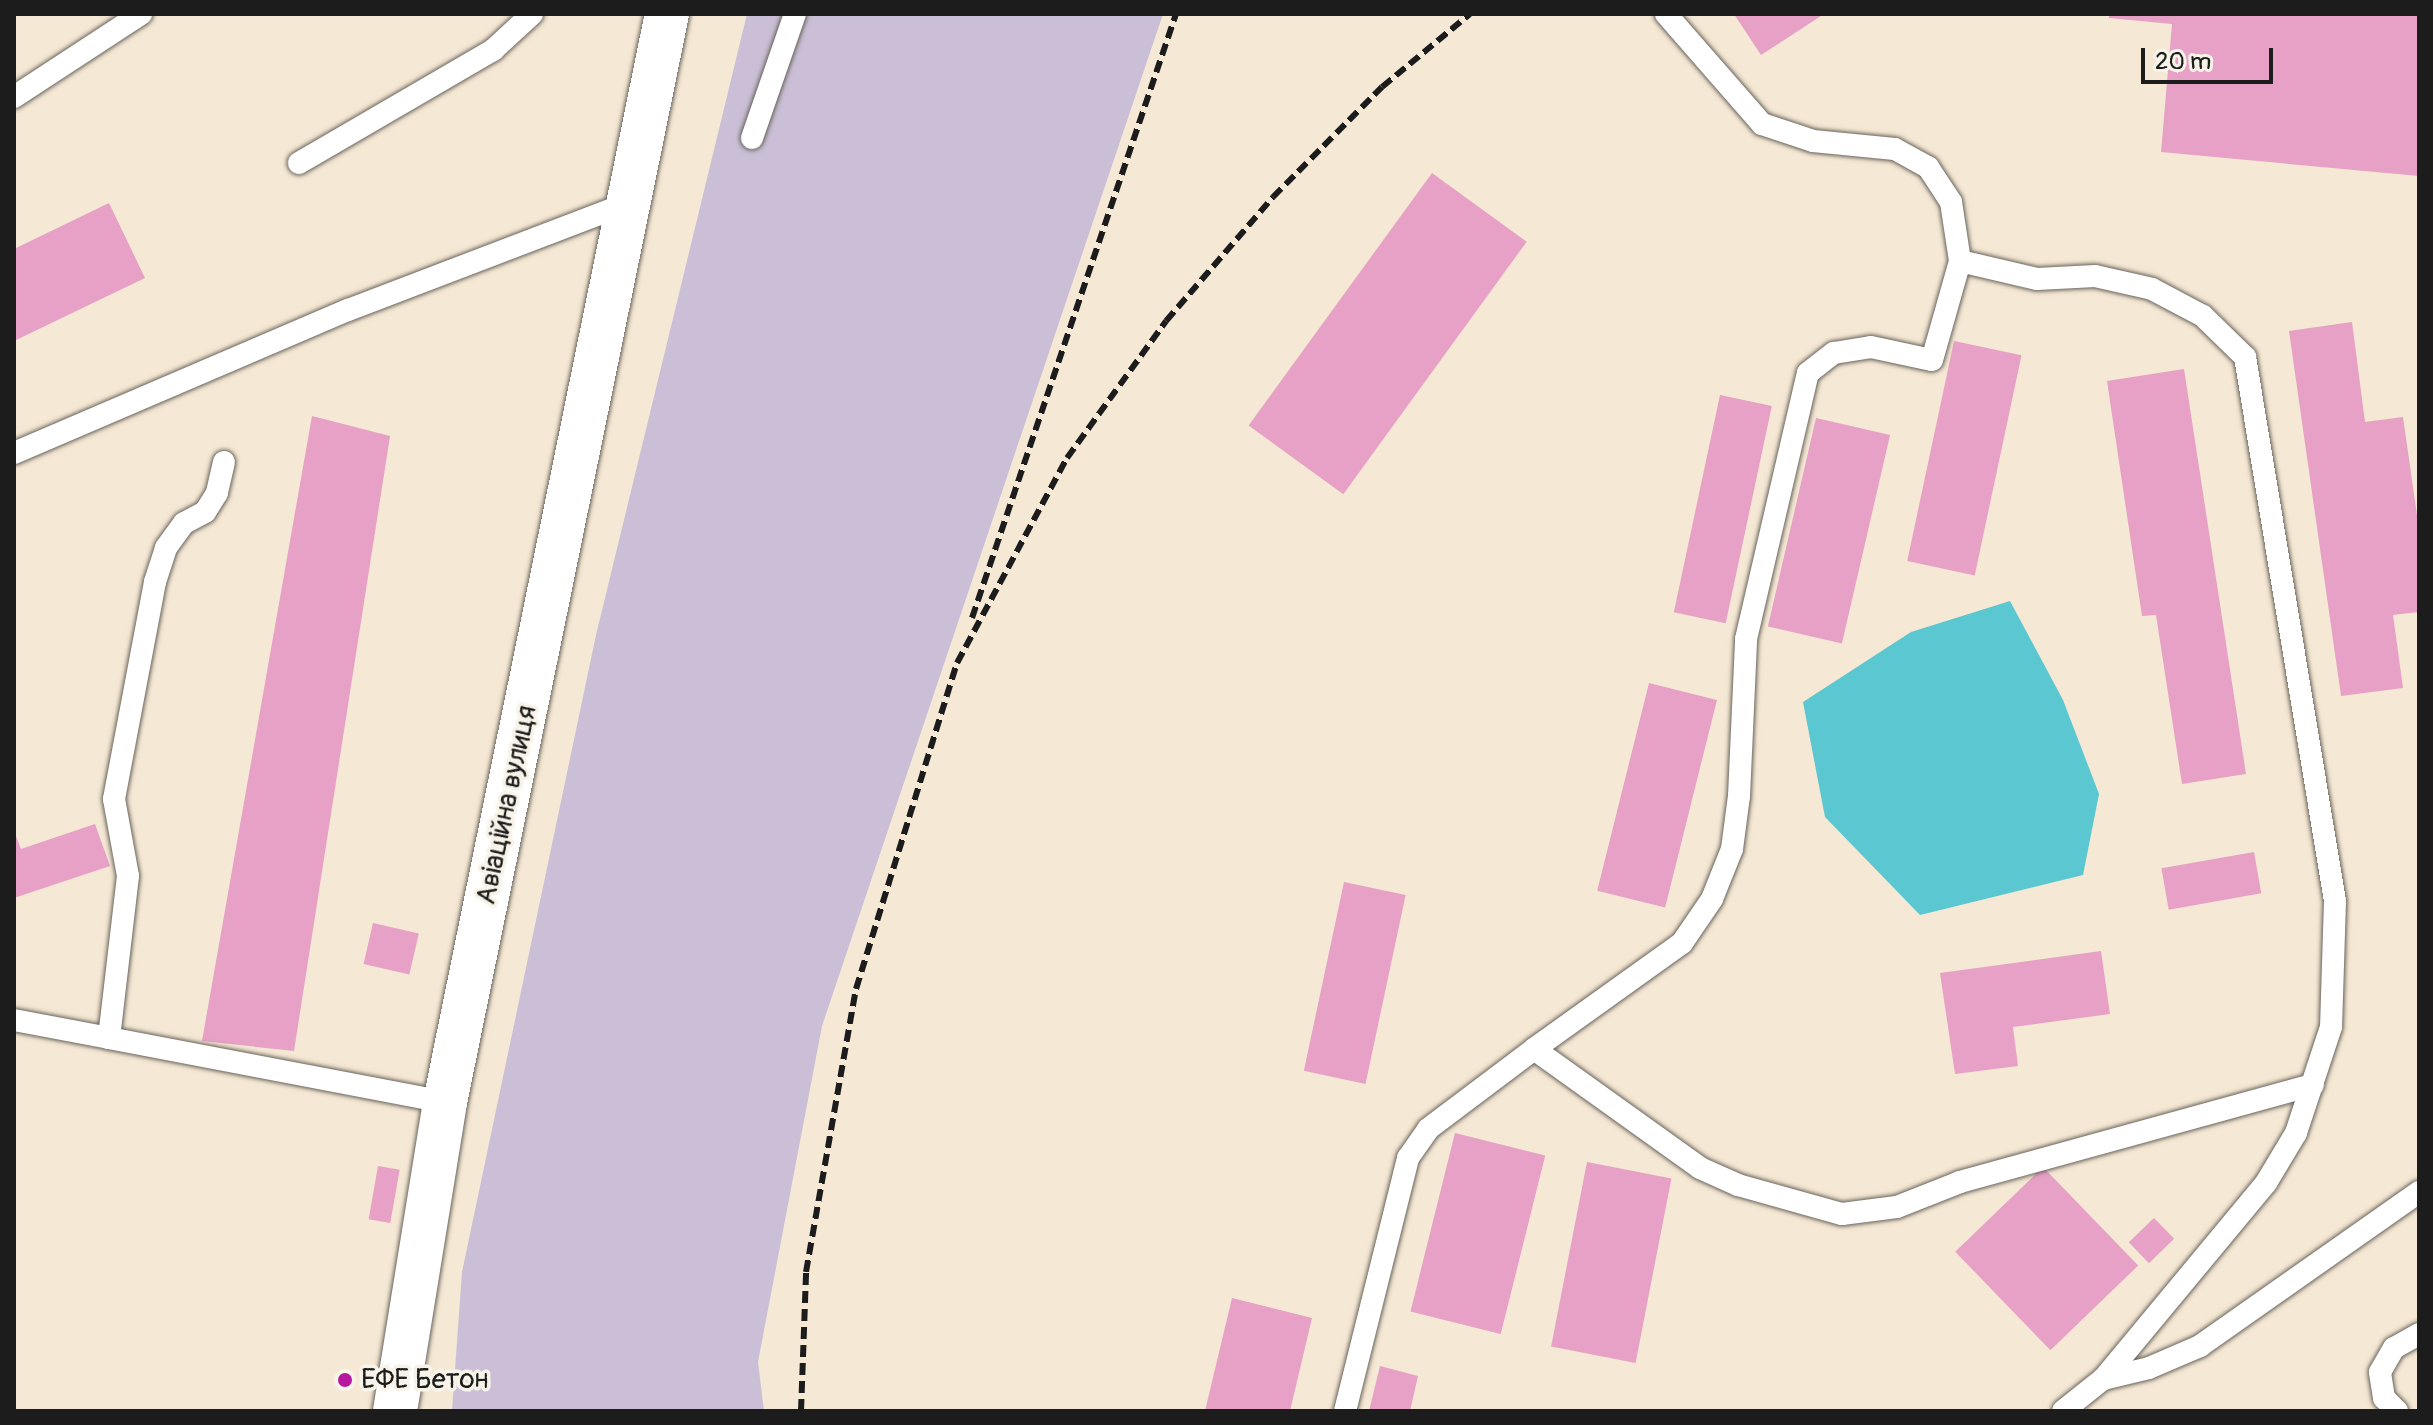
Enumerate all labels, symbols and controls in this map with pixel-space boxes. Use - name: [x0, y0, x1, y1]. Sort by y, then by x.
- scale bar: [2145, 32, 2277, 82]
- text: 20 m: [2155, 47, 2211, 76]
- street label: Авіаційна вулиця: [470, 702, 544, 908]
- place label: ЕФЕ Бетон: [361, 1363, 489, 1397]
- marker: ЕФЕ Бетон: [336, 1371, 354, 1389]

